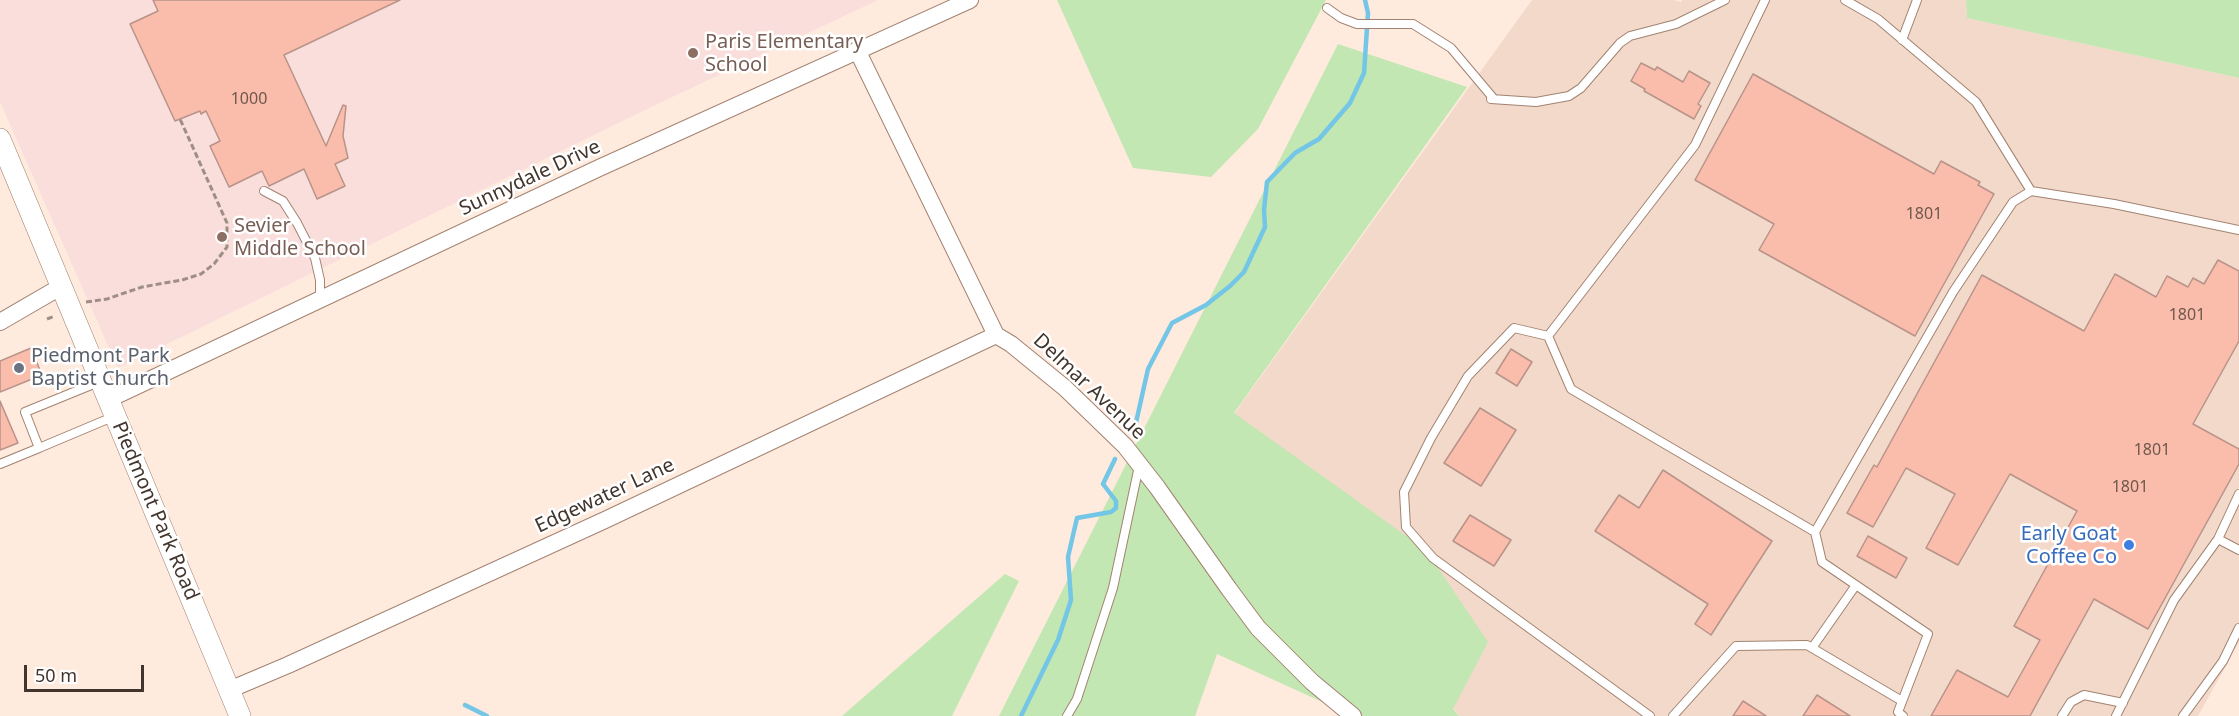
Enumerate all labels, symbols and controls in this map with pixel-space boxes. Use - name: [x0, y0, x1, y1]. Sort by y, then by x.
- place label: Paris Elementary School: [705, 30, 863, 77]
- marker: Paris Elementary School: [686, 46, 700, 60]
- house number: 1000: [231, 89, 267, 109]
- street label: Sunnydale Drive: [456, 135, 604, 221]
- house number: 1801: [1906, 204, 1942, 224]
- place label: Sevier Middle School: [234, 214, 366, 261]
- marker: Sevier Middle School: [215, 230, 229, 244]
- house number: 1801: [2169, 305, 2205, 325]
- street label: Delmar Avenue: [1028, 329, 1150, 445]
- place label: Piedmont Park Baptist Church: [31, 344, 170, 391]
- marker: Piedmont Park Baptist Church: [12, 361, 26, 375]
- street label: Piedmont Park Road: [106, 418, 204, 604]
- house number: 1801: [2134, 440, 2170, 460]
- street label: Edgewater Lane: [532, 453, 678, 539]
- house number: 1801: [2112, 477, 2148, 497]
- place label: Early Goat Coffee Co: [2021, 522, 2117, 569]
- marker: Early Goat Coffee Co: [2122, 538, 2136, 552]
- scale bar: [27, 653, 147, 691]
- text: 50 m: [35, 663, 77, 687]

